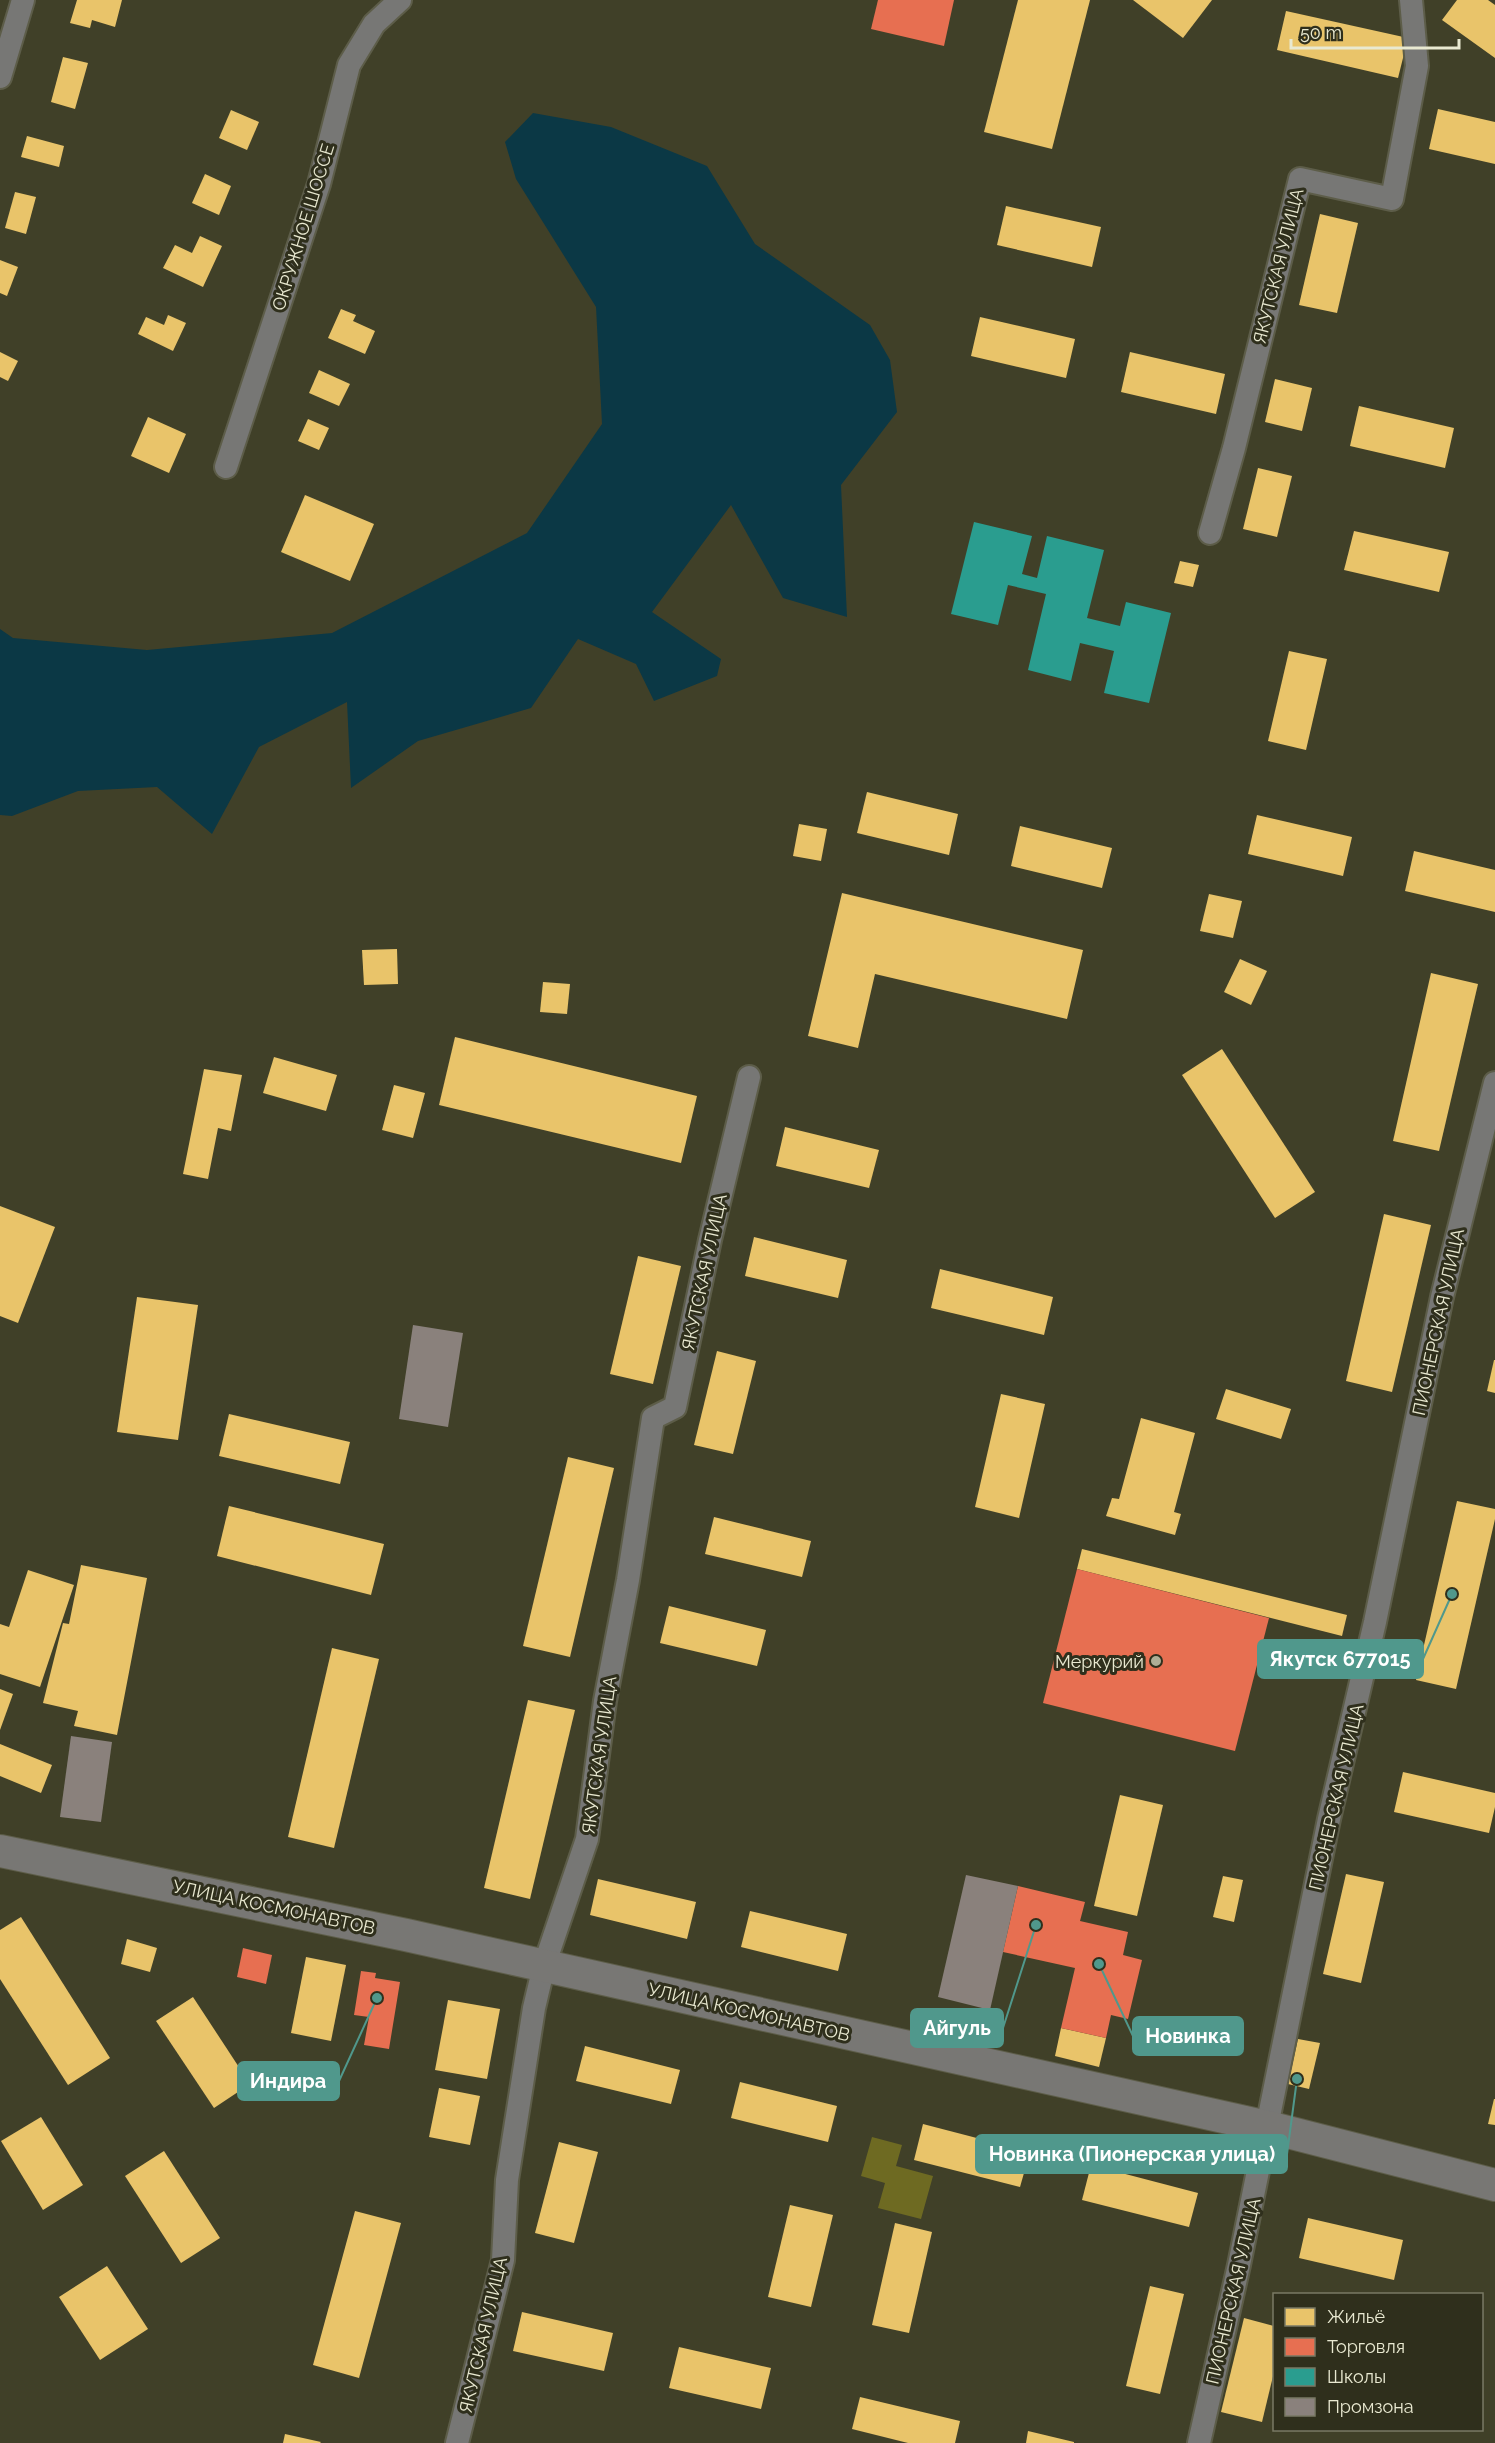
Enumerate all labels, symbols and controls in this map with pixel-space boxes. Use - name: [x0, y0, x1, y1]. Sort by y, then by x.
- scale bar: [1291, 12, 1459, 50]
- text: 50 m: [1300, 22, 1342, 43]
- street label: ОКРУЖНОЕ ШОССЕ: [268, 141, 338, 313]
- street label: ЯКУТСКАЯ УЛИЦА: [1248, 186, 1308, 346]
- street label: ЯКУТСКАЯ УЛИЦА: [677, 1192, 731, 1352]
- street label: ПИОНЕРСКАЯ УЛИЦА: [1408, 1227, 1468, 1417]
- callout: Якутск 677015: [1258, 1640, 1423, 1678]
- text: Якутск 677015: [1269, 1647, 1411, 1671]
- place label: Меркурий: [1055, 1651, 1144, 1672]
- marker: Меркурий: [1149, 1654, 1163, 1668]
- street label: ЯКУТСКАЯ УЛИЦА: [577, 1674, 621, 1836]
- street label: ПИОНЕРСКАЯ УЛИЦА: [1304, 1702, 1368, 1892]
- street label: УЛИЦА КОСМОНАВТОВ: [171, 1875, 377, 1939]
- street label: УЛИЦА КОСМОНАВТОВ: [646, 1979, 852, 2045]
- callout: Айгуль: [911, 2009, 1003, 2047]
- text: Айгуль: [923, 2016, 991, 2040]
- callout: Новинка: [1133, 2017, 1243, 2055]
- text: Новинка: [1145, 2024, 1231, 2048]
- callout: Индира: [238, 2062, 339, 2100]
- text: Индира: [250, 2069, 326, 2093]
- callout: Новинка (Пионерская улица): [976, 2135, 1287, 2173]
- text: Новинка (Пионерская улица): [989, 2142, 1275, 2166]
- street label: ПИОНЕРСКАЯ УЛИЦА: [1201, 2196, 1265, 2386]
- street label: ЯКУТСКАЯ УЛИЦА: [455, 2255, 511, 2415]
- legend: [1273, 2293, 1483, 2431]
- text: Жильё: [1327, 2306, 1385, 2327]
- text: Торговля: [1327, 2336, 1405, 2357]
- text: Школы: [1327, 2366, 1386, 2387]
- text: Промзона: [1327, 2396, 1414, 2417]

